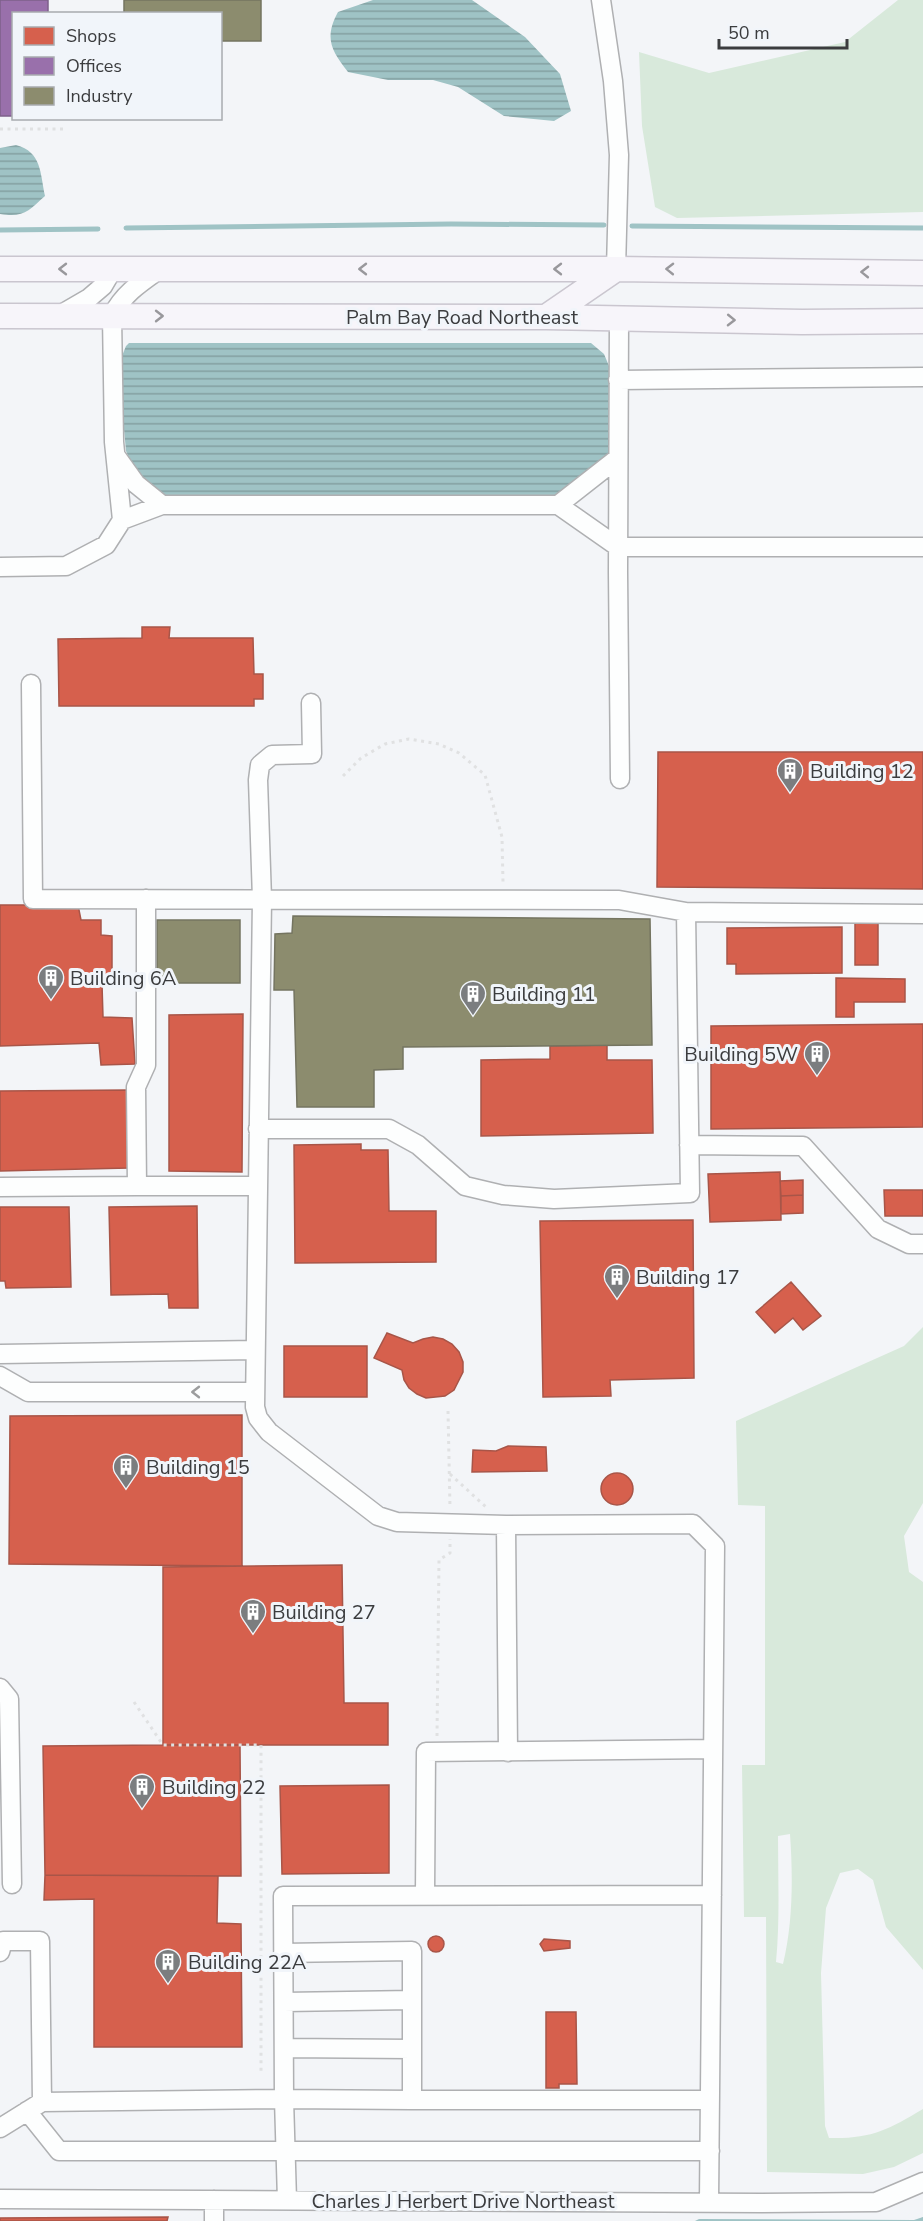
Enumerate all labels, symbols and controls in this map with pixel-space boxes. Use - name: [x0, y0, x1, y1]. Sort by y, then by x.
- legend: [12, 12, 222, 120]
- scale bar: [719, 12, 846, 50]
- text: 50 m: [728, 21, 770, 45]
- text: Shops: [66, 24, 116, 48]
- text: Offices: [66, 54, 122, 78]
- text: Industry: [66, 84, 133, 108]
- one-way arrow: [58, 263, 67, 275]
- one-way arrow: [358, 263, 367, 275]
- one-way arrow: [553, 263, 562, 275]
- one-way arrow: [665, 263, 674, 276]
- one-way arrow: [860, 266, 869, 278]
- street label: Palm Bay Road Northeast: [346, 304, 579, 331]
- one-way arrow: [154, 310, 163, 322]
- one-way arrow: [726, 314, 735, 326]
- building icon: Building 12: [775, 756, 805, 794]
- place label: Building 12: [810, 758, 914, 785]
- building icon: Building 6A: [36, 963, 66, 1001]
- place label: Building 6A: [70, 965, 177, 992]
- building icon: Building 11: [458, 979, 488, 1017]
- place label: Building 11: [492, 981, 596, 1008]
- building icon: Building 5W: [802, 1039, 832, 1077]
- place label: Building 5W: [684, 1041, 798, 1068]
- building icon: Building 17: [602, 1262, 632, 1300]
- place label: Building 17: [636, 1264, 740, 1291]
- one-way arrow: [192, 1386, 201, 1398]
- building icon: Building 15: [111, 1452, 141, 1490]
- place label: Building 15: [146, 1454, 250, 1481]
- building icon: Building 27: [238, 1597, 268, 1635]
- place label: Building 27: [272, 1599, 376, 1626]
- building icon: Building 22: [127, 1772, 157, 1810]
- place label: Building 22: [162, 1774, 266, 1801]
- building icon: Building 22A: [153, 1947, 183, 1985]
- place label: Building 22A: [188, 1949, 307, 1976]
- street label: Charles J Herbert Drive Northeast: [312, 2188, 615, 2215]

